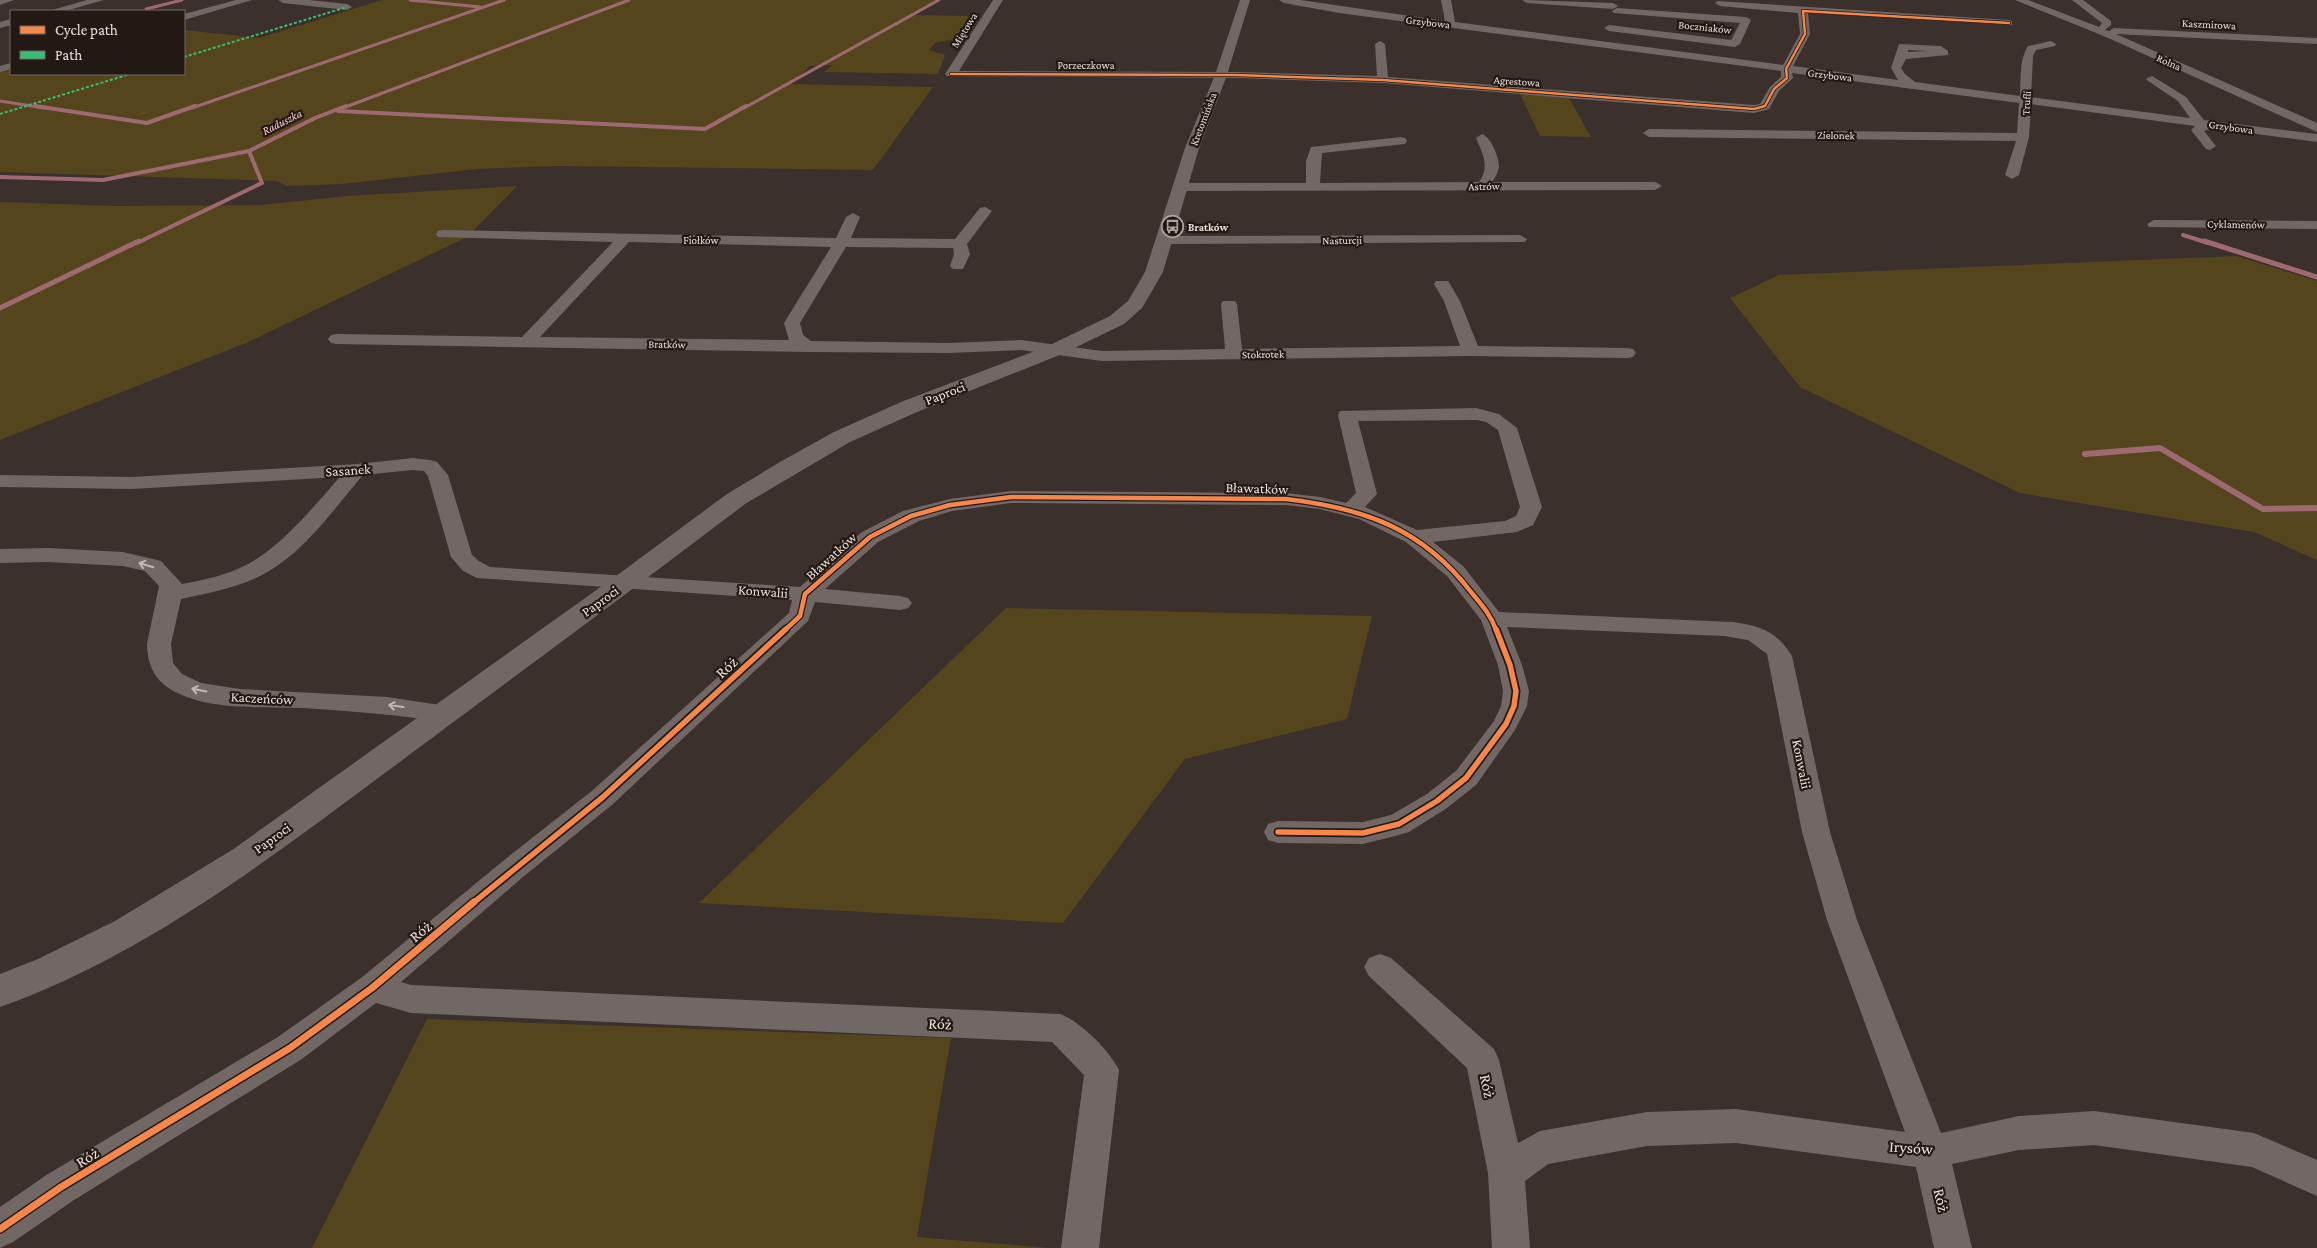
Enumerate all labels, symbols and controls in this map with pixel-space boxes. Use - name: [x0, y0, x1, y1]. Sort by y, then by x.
- legend: [10, 10, 185, 75]
- street label: Miętowa: [949, 10, 980, 50]
- street label: Grzybowa: [1405, 13, 1451, 32]
- street label: Kaszmirowa: [2182, 17, 2236, 31]
- street label: Boczniaków: [1678, 18, 1733, 36]
- text: Cycle path: [55, 22, 118, 39]
- text: Path: [55, 47, 82, 63]
- street label: Rolna: [2155, 51, 2183, 73]
- street label: Porzeczkowa: [1057, 59, 1115, 71]
- street label: Grzybowa: [1807, 66, 1853, 85]
- street label: Agrestowa: [1493, 73, 1541, 90]
- street label: Trufli: [2019, 90, 2033, 116]
- street label: Kretomińska: [1187, 91, 1219, 147]
- water label: Raduszka: [260, 106, 305, 138]
- street label: Grzybowa: [2208, 118, 2254, 137]
- street label: Zielonek: [1817, 129, 1856, 141]
- street label: Astrów: [1468, 180, 1501, 192]
- bus stop icon: Bratków: [1160, 215, 1184, 239]
- street label: Cyklamenów: [2207, 217, 2266, 232]
- place label: Bratków: [1188, 221, 1228, 233]
- street label: Fiołków: [683, 234, 720, 246]
- street label: Nasturcji: [1322, 234, 1362, 247]
- street label: Bratków: [648, 338, 687, 350]
- street label: Stokrotek: [1242, 348, 1285, 360]
- street label: Paproci: [923, 378, 968, 408]
- street label: Sasanek: [325, 460, 371, 480]
- street label: Bławatków: [1225, 479, 1289, 497]
- street label: Bławatków: [802, 529, 860, 583]
- one-way arrow: [138, 559, 154, 569]
- street label: Konwalii: [738, 581, 789, 601]
- street label: Paproci: [578, 582, 622, 620]
- street label: Róż: [712, 653, 741, 682]
- one-way arrow: [192, 685, 208, 695]
- street label: Kaczeńców: [230, 688, 294, 708]
- one-way arrow: [388, 701, 404, 711]
- street label: Konwalii: [1789, 738, 1815, 790]
- street label: Paproci: [250, 819, 294, 857]
- street label: Róż: [406, 917, 435, 945]
- street label: Róż: [928, 1014, 952, 1033]
- street label: Róż: [1477, 1073, 1498, 1100]
- street label: Irysów: [1888, 1137, 1934, 1159]
- street label: Róż: [73, 1144, 102, 1171]
- street label: Róż: [1931, 1187, 1952, 1214]

